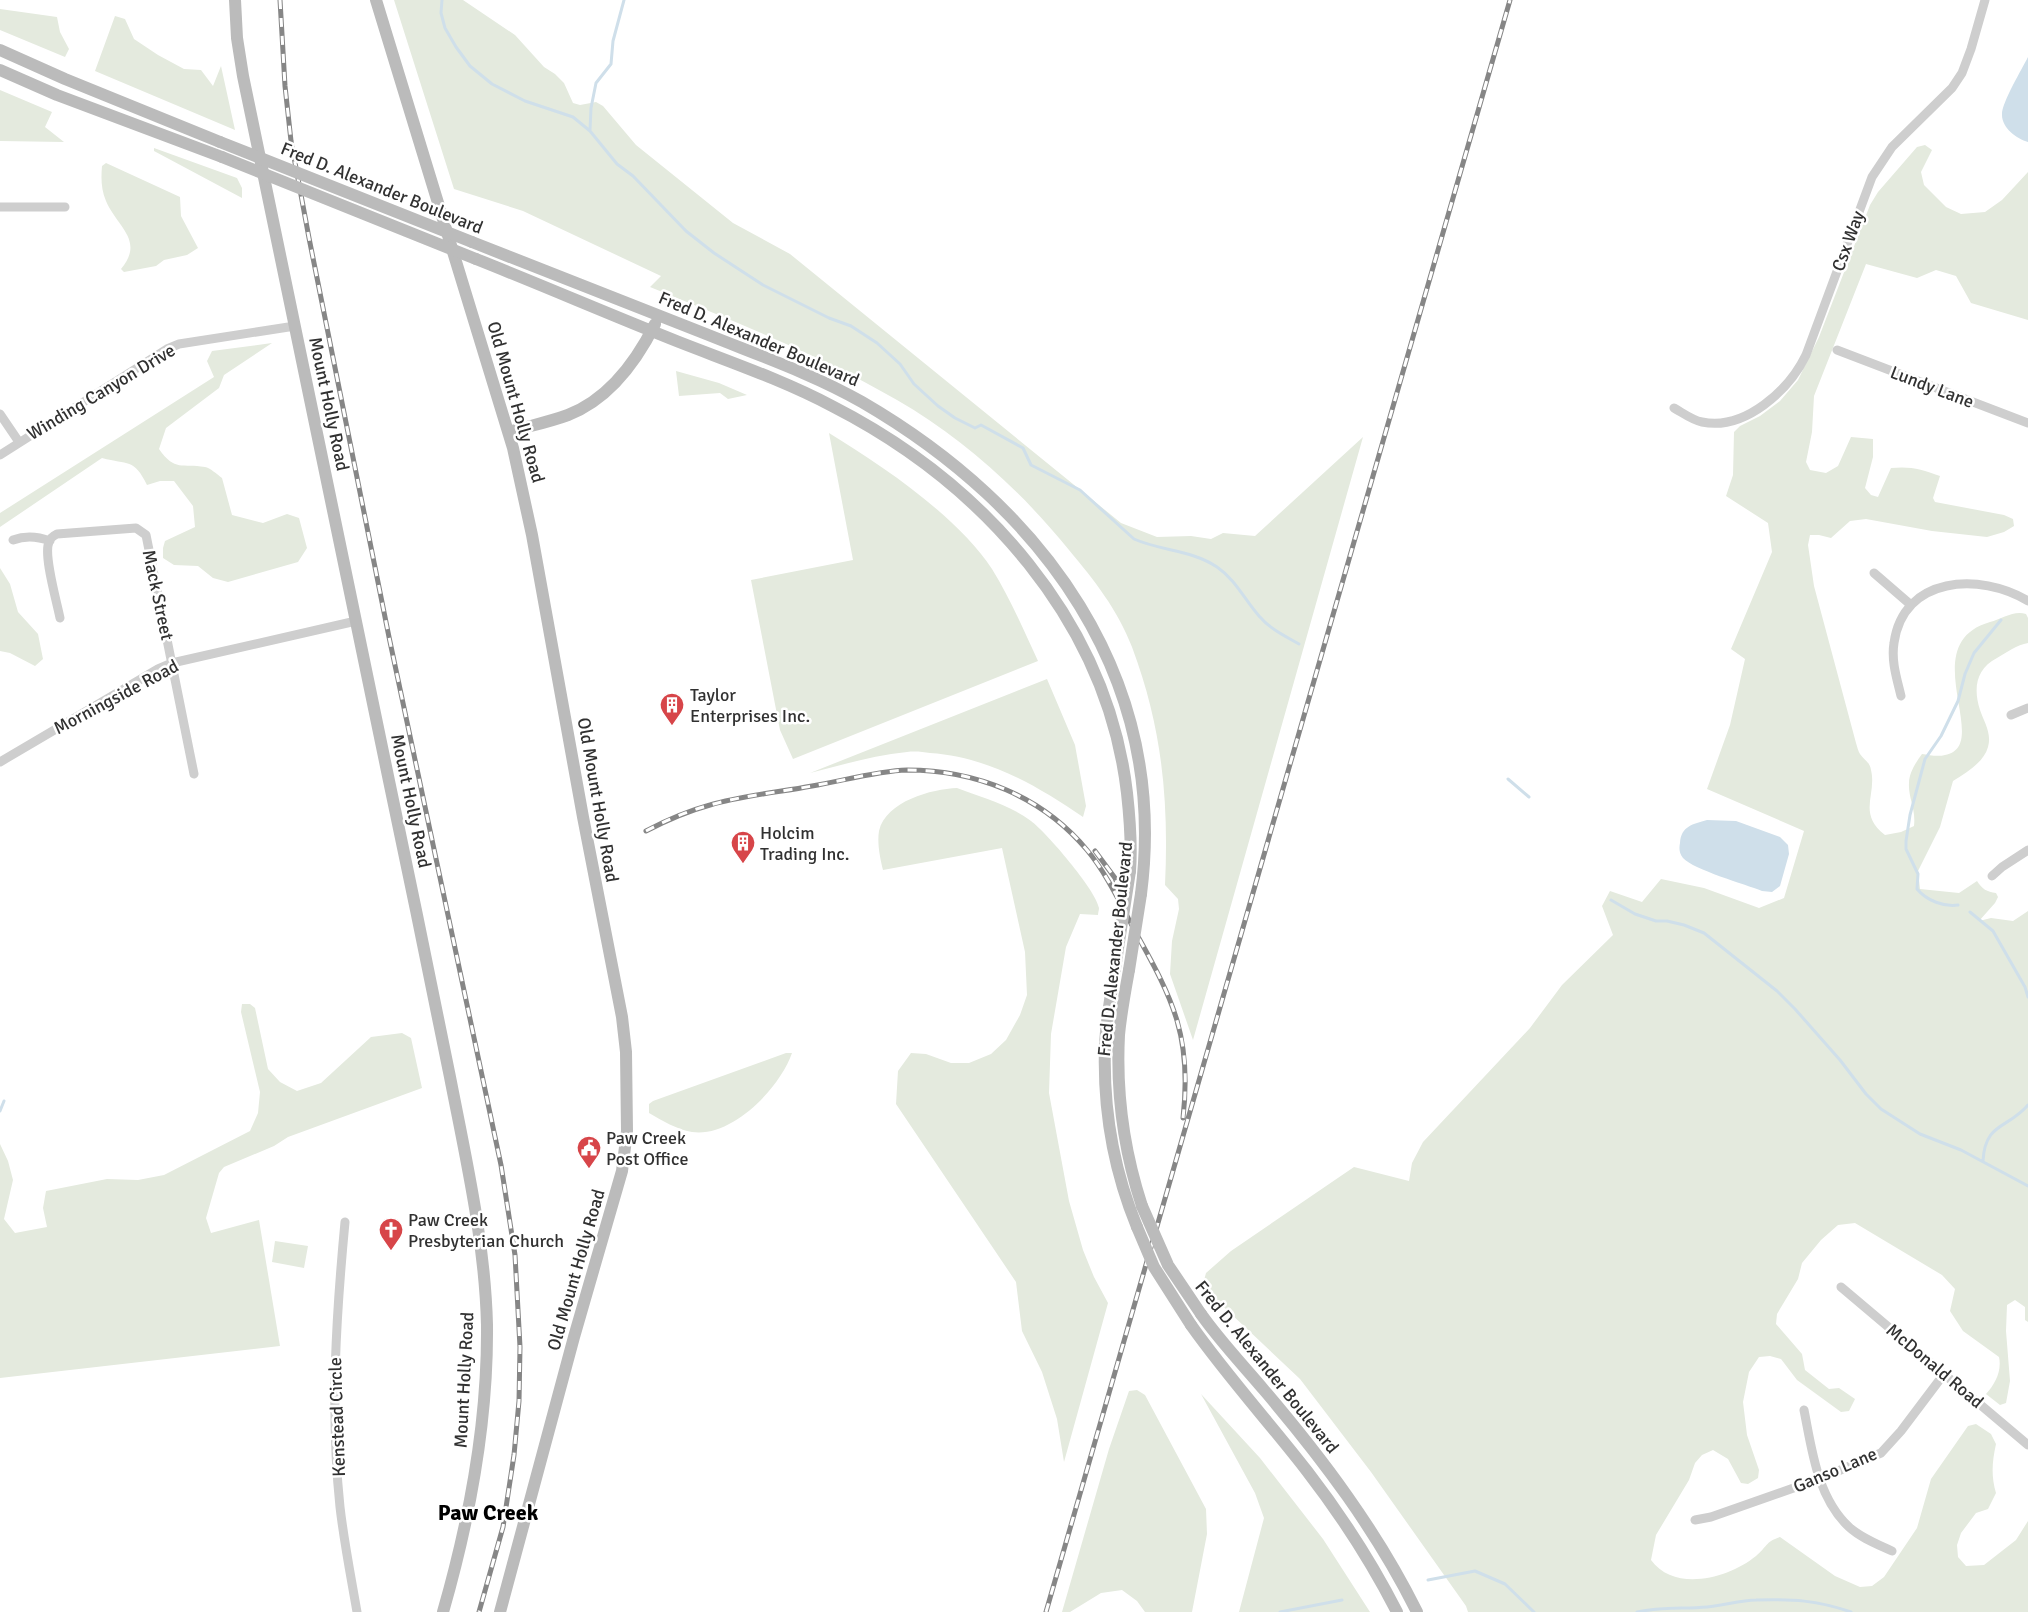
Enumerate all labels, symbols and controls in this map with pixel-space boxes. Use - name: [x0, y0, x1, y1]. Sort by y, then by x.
- street label: Fred D. Alexander Boulevard: [278, 137, 486, 239]
- street label: Csx Way: [1827, 207, 1869, 274]
- street label: Fred D. Alexander Boulevard: [655, 287, 863, 391]
- street label: Old Mount Holly Road: [482, 319, 550, 485]
- street label: Mount Holly Road: [304, 335, 354, 473]
- street label: Winding Canyon Drive: [23, 339, 179, 445]
- street label: Lundy Lane: [1887, 361, 1977, 413]
- street label: Mack Street: [138, 548, 178, 642]
- street label: Morningside Road: [50, 655, 182, 739]
- place label: Taylor Enterprises Inc.: [690, 684, 810, 727]
- building icon: Taylor Enterprises Inc.: [659, 692, 685, 726]
- street label: Old Mount Holly Road: [573, 716, 623, 884]
- street label: Mount Holly Road: [386, 732, 436, 870]
- place label: Holcim Trading Inc.: [760, 822, 850, 865]
- building icon: Holcim Trading Inc.: [730, 830, 756, 864]
- street label: Fred D. Alexander Boulevard: [1093, 840, 1137, 1058]
- place label: Paw Creek Post Office: [606, 1127, 688, 1170]
- public building icon: Paw Creek Post Office: [576, 1135, 602, 1169]
- street label: Old Mount Holly Road: [542, 1187, 610, 1353]
- place label: Paw Creek Presbyterian Church: [408, 1209, 564, 1252]
- church icon: Paw Creek Presbyterian Church: [378, 1217, 404, 1251]
- street label: Fred D. Alexander Boulevard: [1190, 1276, 1344, 1458]
- street label: Mount Holly Road: [449, 1311, 479, 1449]
- street label: McDonald Road: [1882, 1319, 1988, 1413]
- street label: Kenstead Circle: [324, 1357, 350, 1477]
- street label: Ganso Lane: [1790, 1443, 1880, 1497]
- district label: Paw Creek: [438, 1499, 539, 1526]

